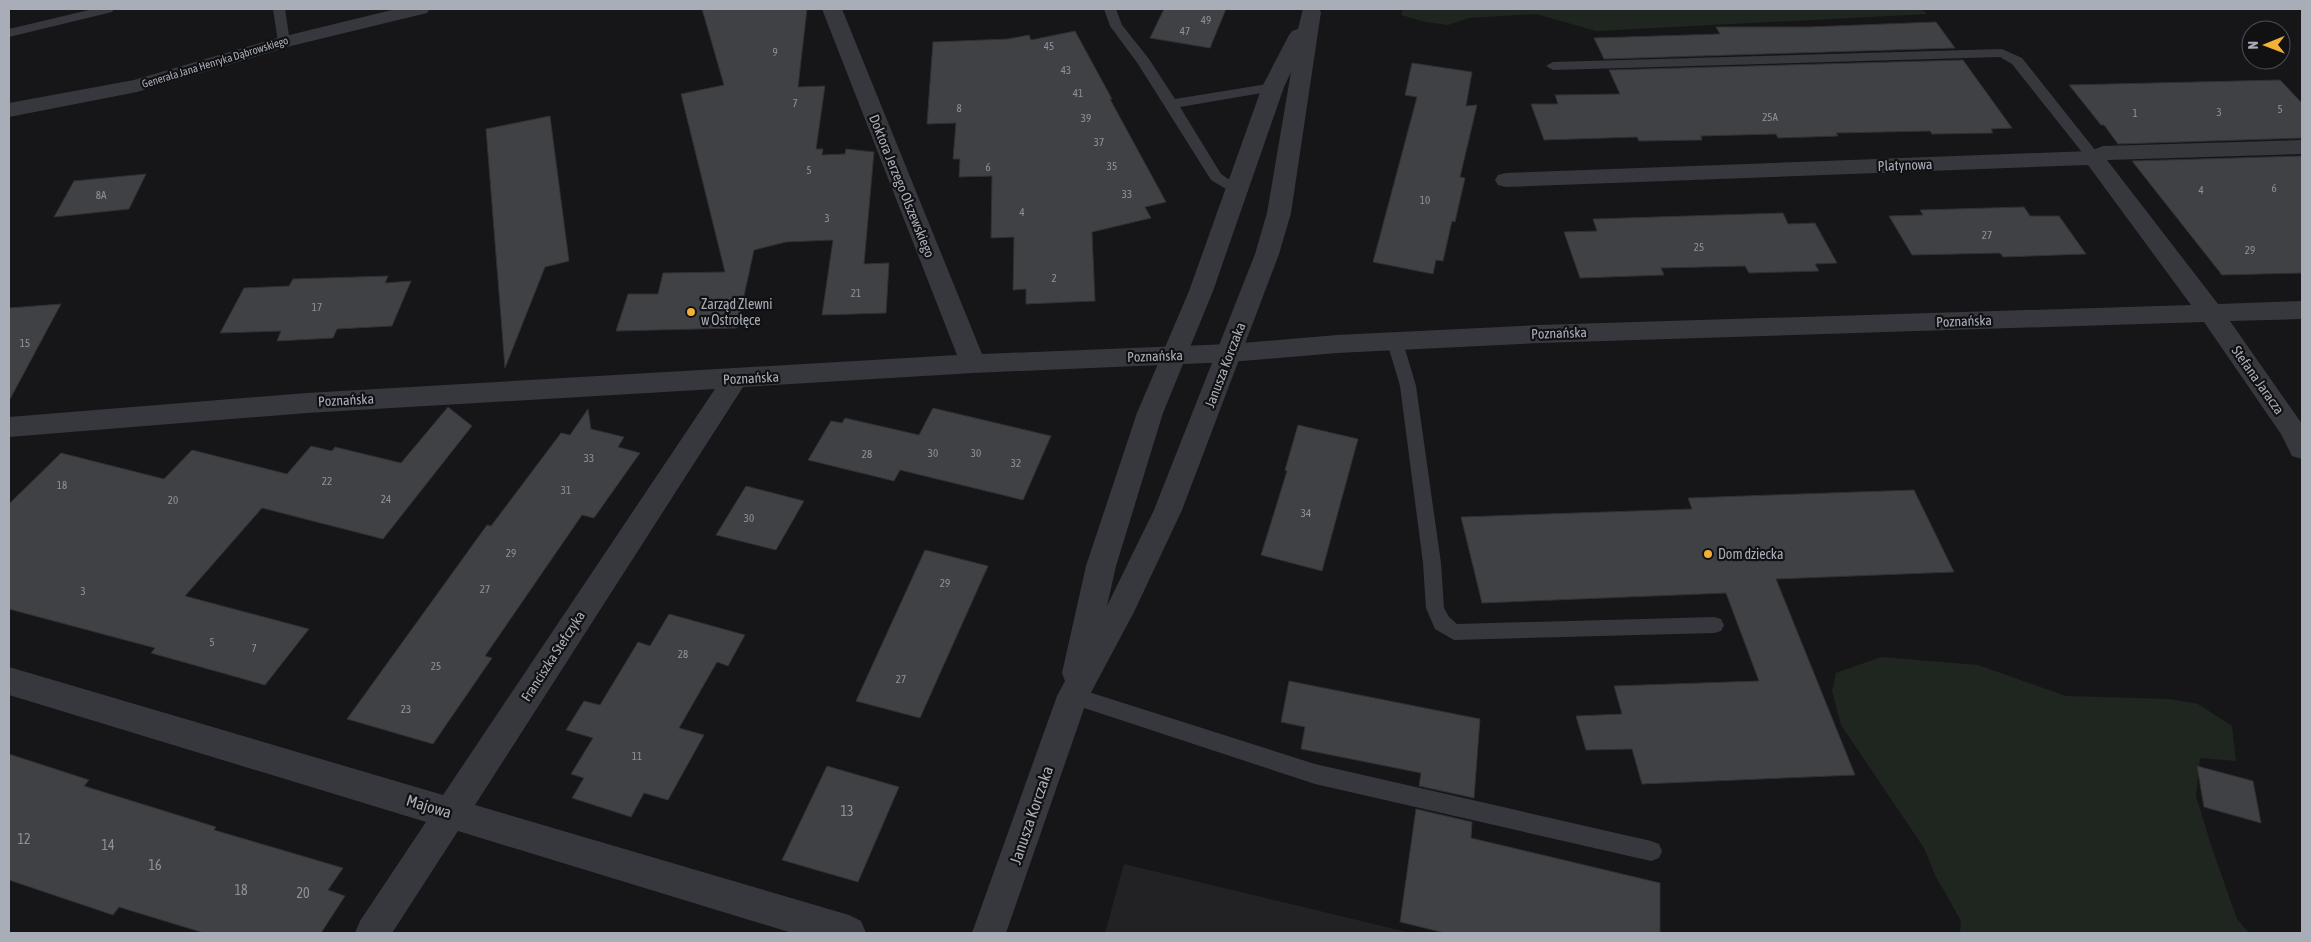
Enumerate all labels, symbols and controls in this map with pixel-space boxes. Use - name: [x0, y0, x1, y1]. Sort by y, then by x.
- house number: 49: [1201, 14, 1211, 26]
- north arrow: [2241, 20, 2291, 70]
- house number: 47: [1180, 25, 1190, 37]
- street label: Generała Jana Henryka Dąbrowskiego: [140, 34, 290, 90]
- house number: 45: [1044, 40, 1054, 52]
- text: N: [2245, 41, 2261, 49]
- house number: 9: [772, 46, 778, 58]
- house number: 43: [1061, 64, 1071, 76]
- house number: 41: [1073, 87, 1083, 99]
- house number: 7: [792, 97, 798, 109]
- house number: 8: [956, 102, 962, 114]
- house number: 5: [2277, 103, 2283, 115]
- house number: 3: [2216, 106, 2222, 118]
- house number: 1: [2132, 107, 2138, 119]
- house number: 25A: [1762, 111, 1778, 123]
- street label: Doktora Jerzego Olszewskiego: [866, 112, 938, 260]
- house number: 39: [1081, 112, 1091, 124]
- house number: 37: [1094, 136, 1104, 148]
- street label: Platynowa: [1877, 156, 1933, 174]
- house number: 35: [1107, 160, 1117, 172]
- house number: 6: [985, 161, 991, 173]
- house number: 5: [806, 164, 812, 176]
- house number: 6: [2271, 182, 2277, 194]
- house number: 4: [2198, 184, 2204, 196]
- house number: 33: [1122, 188, 1132, 200]
- house number: 8A: [96, 189, 107, 201]
- house number: 10: [1420, 194, 1430, 206]
- house number: 4: [1019, 206, 1025, 218]
- house number: 3: [824, 212, 830, 224]
- house number: 27: [1982, 229, 1992, 241]
- house number: 25: [1694, 241, 1704, 253]
- house number: 29: [2245, 244, 2255, 256]
- house number: 2: [1051, 272, 1057, 284]
- house number: 21: [851, 287, 861, 299]
- place label: Zarząd Zlewni w Ostrołęce: [701, 296, 773, 328]
- house number: 17: [312, 301, 322, 313]
- marker: Zarząd Zlewni w Ostrołęce: [685, 306, 697, 318]
- street label: Poznańska: [1936, 312, 1992, 330]
- street label: Janusza Korczaka: [1201, 320, 1249, 410]
- street label: Poznańska: [1531, 324, 1587, 342]
- house number: 15: [20, 337, 30, 349]
- street label: Stefana Jaracza: [2229, 343, 2287, 417]
- street label: Poznańska: [1127, 347, 1183, 365]
- street label: Poznańska: [723, 369, 779, 387]
- street label: Poznańska: [318, 391, 374, 409]
- house number: 30: [928, 447, 938, 459]
- house number: 30: [971, 447, 981, 459]
- house number: 28: [862, 448, 872, 460]
- house number: 33: [584, 452, 594, 464]
- house number: 32: [1011, 457, 1021, 469]
- house number: 22: [322, 475, 332, 487]
- house number: 18: [57, 479, 67, 491]
- house number: 31: [561, 484, 571, 496]
- house number: 24: [381, 493, 391, 505]
- house number: 20: [168, 494, 178, 506]
- house number: 34: [1301, 507, 1311, 519]
- house number: 30: [744, 512, 754, 524]
- place label: Dom dziecka: [1718, 546, 1783, 562]
- house number: 29: [506, 547, 516, 559]
- marker: Dom dziecka: [1702, 548, 1714, 560]
- house number: 29: [940, 577, 950, 589]
- house number: 27: [480, 583, 490, 595]
- house number: 3: [80, 585, 86, 597]
- street label: Franciszka Stefczyka: [518, 608, 588, 704]
- house number: 5: [209, 636, 215, 648]
- house number: 7: [251, 642, 257, 654]
- house number: 28: [678, 648, 688, 660]
- house number: 25: [431, 660, 441, 672]
- house number: 27: [896, 673, 906, 685]
- house number: 23: [401, 703, 411, 715]
- house number: 11: [632, 750, 642, 762]
- street label: Janusza Korczaka: [1006, 764, 1056, 866]
- street label: Majowa: [404, 791, 454, 822]
- house number: 13: [840, 803, 854, 819]
- house number: 12: [17, 831, 31, 847]
- house number: 14: [101, 837, 115, 853]
- house number: 16: [148, 857, 162, 873]
- house number: 18: [234, 882, 248, 898]
- house number: 20: [296, 885, 310, 901]

